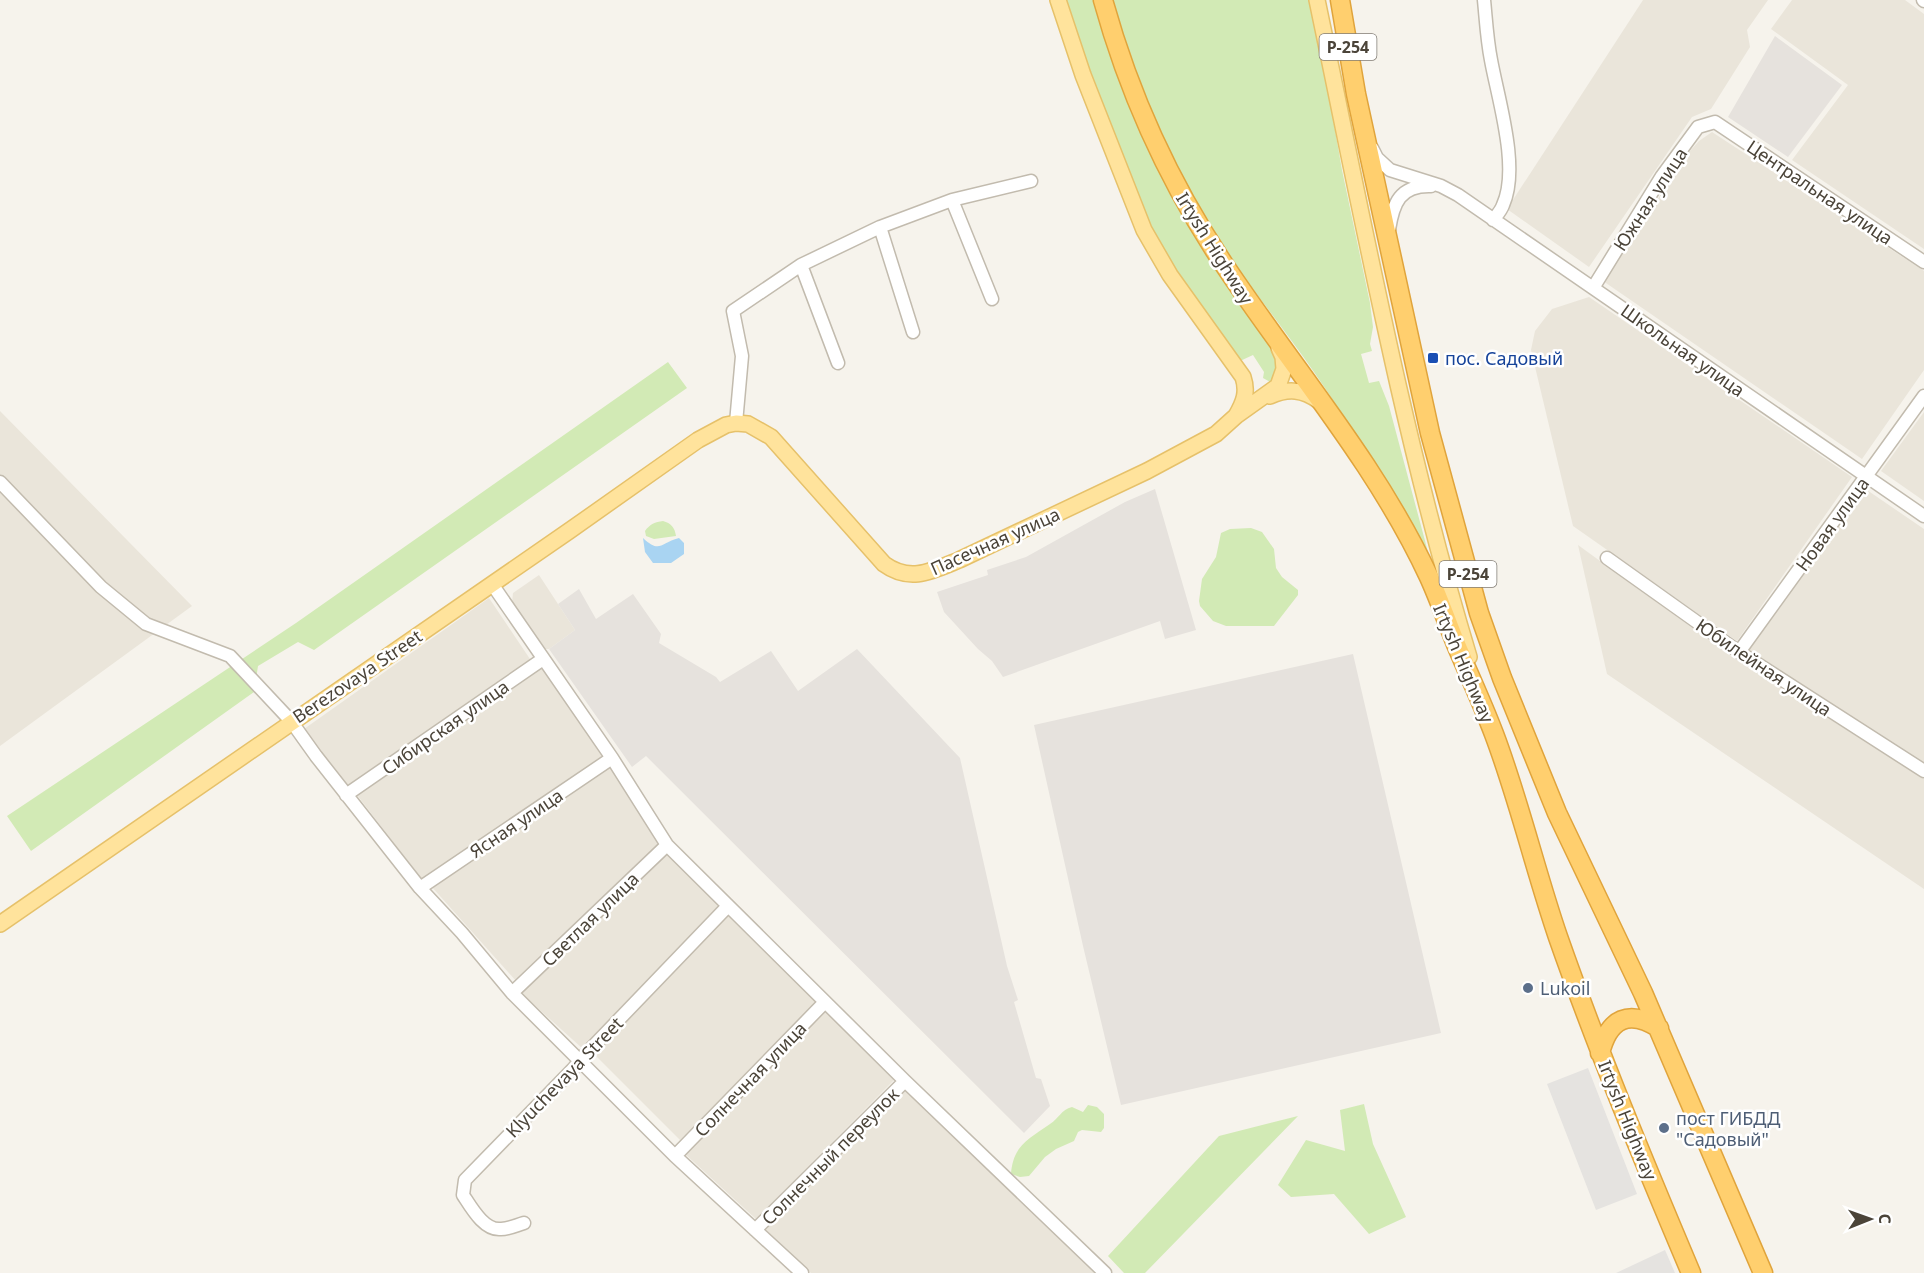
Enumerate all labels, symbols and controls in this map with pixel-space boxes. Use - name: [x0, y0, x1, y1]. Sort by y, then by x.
- road number: Р-254: [1320, 34, 1376, 60]
- street label: Центральная улица: [1742, 134, 1898, 250]
- street label: Южная улица: [1608, 143, 1692, 255]
- street label: Irtysh Highway: [1171, 188, 1259, 309]
- street label: Школьная улица: [1616, 298, 1750, 402]
- place label: пос. Садовый: [1445, 346, 1563, 370]
- marker: пос. Садовый: [1426, 351, 1440, 365]
- street label: Новая улица: [1790, 472, 1874, 576]
- street label: Пасечная улица: [926, 502, 1064, 580]
- road number: Р-254: [1440, 561, 1496, 587]
- street label: Irtysh Highway: [1428, 600, 1500, 727]
- street label: Юбилейная улица: [1691, 613, 1837, 721]
- street label: Berezovaya Street: [288, 623, 427, 728]
- street label: Сибирская улица: [377, 674, 513, 780]
- street label: Ясная улица: [465, 783, 567, 863]
- street label: Светлая улица: [536, 867, 644, 971]
- place label: Lukoil: [1540, 976, 1590, 1000]
- marker: Lukoil: [1521, 981, 1535, 995]
- street label: Klyuchevaya Street: [500, 1011, 628, 1143]
- street label: Солнечная улица: [689, 1016, 811, 1142]
- street label: Irtysh Highway: [1593, 1057, 1663, 1184]
- street label: Солнечный переулок: [756, 1082, 904, 1230]
- place label: пост ГИБДД "Садовый": [1676, 1106, 1780, 1151]
- marker: пост ГИБДД "Садовый": [1657, 1121, 1671, 1135]
- north arrow: [1840, 1189, 1900, 1249]
- text: С: [1874, 1213, 1896, 1224]

